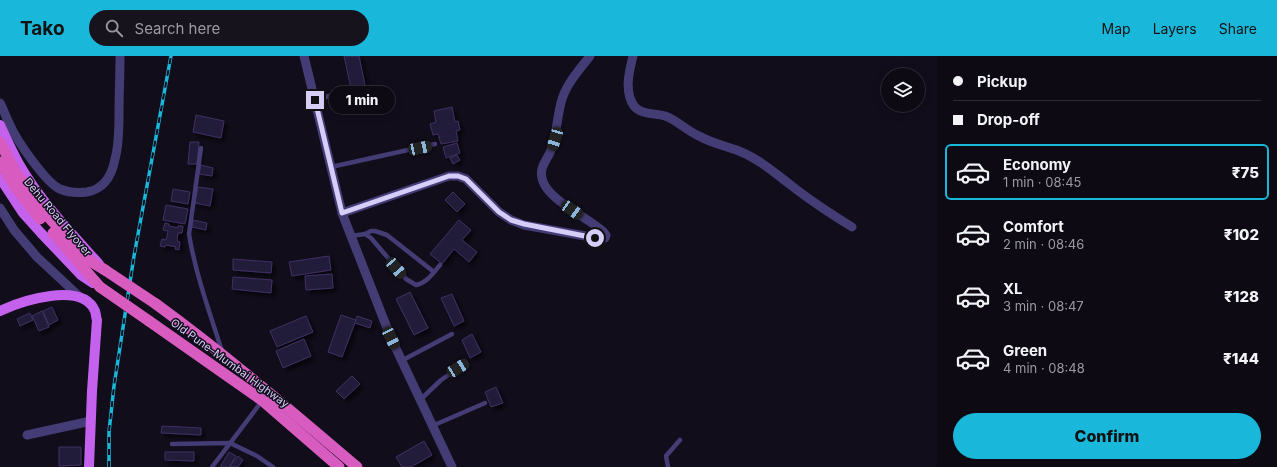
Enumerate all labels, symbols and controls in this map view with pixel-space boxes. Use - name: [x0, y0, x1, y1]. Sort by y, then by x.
- search box: [89, 10, 369, 46]
- text: Tako: [20, 17, 65, 40]
- icon: search: [103, 17, 125, 39]
- text: Search here: [135, 19, 220, 38]
- text: Map: [1102, 20, 1131, 37]
- text: Layers: [1153, 20, 1197, 37]
- text: Share: [1219, 20, 1257, 37]
- map controls: [881, 68, 925, 112]
- button: layers: [881, 68, 925, 112]
- text: Pickup: [977, 72, 1027, 91]
- callout: 1 min: [329, 86, 395, 114]
- route end: [306, 91, 324, 109]
- text: 1 min: [346, 92, 378, 108]
- text: Drop-off: [977, 110, 1040, 129]
- car: [546, 126, 564, 152]
- car: [407, 140, 433, 156]
- icon: car: [955, 154, 991, 190]
- text: Economy: [1003, 155, 1071, 174]
- text: ₹75: [1232, 163, 1259, 182]
- text: 1 min · 08:45: [1003, 174, 1082, 190]
- street label: Dehu Road Flyover: [21, 175, 95, 259]
- car: [559, 198, 585, 222]
- icon: car: [955, 216, 991, 252]
- text: Comfort: [1003, 217, 1064, 236]
- text: ₹102: [1224, 225, 1259, 244]
- route start: [586, 229, 604, 247]
- text: 2 min · 08:46: [1003, 236, 1084, 252]
- car: [384, 255, 408, 281]
- icon: car: [955, 278, 991, 314]
- text: XL: [1003, 279, 1023, 298]
- text: ₹128: [1224, 287, 1259, 306]
- text: 3 min · 08:47: [1003, 298, 1084, 314]
- street label: Old Pune–Mumbai Highway: [168, 315, 292, 411]
- car: [380, 325, 402, 351]
- icon: car: [955, 340, 991, 376]
- text: Green: [1003, 341, 1047, 360]
- text: ₹144: [1223, 349, 1259, 368]
- car: [445, 357, 471, 379]
- text: 4 min · 08:48: [1003, 360, 1085, 376]
- button: Confirm: [953, 413, 1261, 459]

